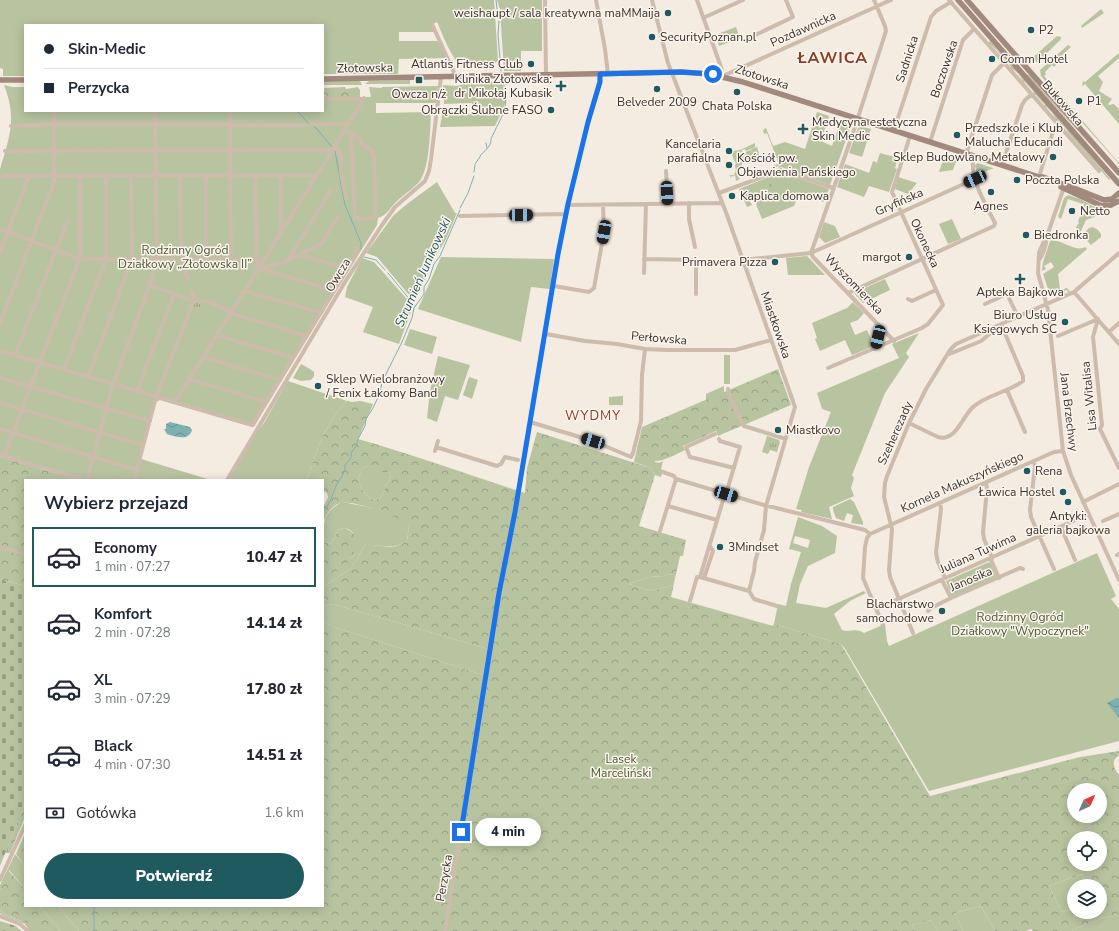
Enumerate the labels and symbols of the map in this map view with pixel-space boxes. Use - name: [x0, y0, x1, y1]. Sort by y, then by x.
- place label: weishaupt / sala kreatywna maMMaija: [454, 5, 660, 21]
- street label: Pozdawnicka: [768, 7, 838, 51]
- marker: weishaupt / sala kreatywna maMMaija: [663, 8, 673, 18]
- place label: P2: [1039, 22, 1054, 38]
- marker: P2: [1026, 25, 1036, 35]
- place label: SecurityPoznan.pl: [660, 29, 757, 45]
- marker: SecurityPoznan.pl: [647, 32, 657, 42]
- street label: Sadnicka: [892, 34, 922, 84]
- street label: Boczowska: [927, 38, 961, 100]
- district label: ŁAWICA: [797, 47, 868, 69]
- place label: Comm Hotel: [1000, 51, 1068, 67]
- marker: Comm Hotel: [987, 54, 997, 64]
- place label: Atlantis Fitness Club: [411, 56, 523, 72]
- marker: Atlantis Fitness Club: [526, 59, 536, 69]
- street label: Złotowska: [337, 60, 393, 76]
- street label: Złotowska: [733, 61, 791, 93]
- route start: [704, 65, 722, 83]
- place label: Klinika Złotowska: dr Mikołaj Kubasik: [454, 71, 553, 101]
- marker: Owcza n/ż: [414, 75, 424, 85]
- street label: Bukowska: [1039, 77, 1087, 129]
- marker: Klinika Złotowska: dr Mikołaj Kubasik: [555, 80, 567, 92]
- marker: Belveder 2009: [652, 84, 662, 94]
- place label: Owcza n/ż: [392, 86, 447, 102]
- marker: Chata Polska: [732, 87, 742, 97]
- place label: P1: [1087, 93, 1102, 109]
- place label: Belveder 2009: [617, 94, 697, 110]
- marker: P1: [1074, 96, 1084, 106]
- place label: Chata Polska: [702, 98, 772, 114]
- place label: Obrączki Ślubne FASO: [421, 102, 543, 118]
- marker: Obrączki Ślubne FASO: [546, 105, 556, 115]
- place label: Medycyna estetyczna Skin Medic: [812, 114, 927, 144]
- place label: Przedszkole i Klub Malucha Educandi: [965, 120, 1063, 150]
- marker: Medycyna estetyczna Skin Medic: [797, 123, 809, 135]
- marker: Przedszkole i Klub Malucha Educandi: [952, 130, 962, 140]
- place label: Kancelaria parafialna: [665, 136, 721, 166]
- marker: Kancelaria parafialna: [724, 146, 734, 156]
- place label: Sklep Budowlano Metalowy: [893, 149, 1046, 165]
- place label: Kościół pw. Objawienia Pańskiego: [737, 150, 856, 180]
- marker: Sklep Budowlano Metalowy: [1048, 152, 1058, 162]
- marker: Kościół pw. Objawienia Pańskiego: [724, 160, 734, 170]
- car: [962, 169, 988, 189]
- place label: Poczta Polska: [1025, 172, 1099, 188]
- marker: Poczta Polska: [1012, 175, 1022, 185]
- car: [660, 181, 674, 205]
- street label: Gryfińska: [872, 184, 926, 220]
- marker: Agnes: [986, 187, 996, 197]
- place label: Kaplica domowa: [740, 188, 829, 204]
- marker: Kaplica domowa: [727, 191, 737, 201]
- place label: Agnes: [974, 198, 1009, 214]
- place label: Netto: [1080, 203, 1110, 219]
- marker: Netto: [1067, 206, 1077, 216]
- car: [509, 209, 533, 221]
- water label: Strumień Junikowski: [391, 214, 456, 330]
- street label: Okonecka: [907, 216, 943, 270]
- car: [596, 219, 612, 245]
- place label: Biedronka: [1034, 227, 1088, 243]
- marker: Biedronka: [1021, 230, 1031, 240]
- park label: Rodzinny Ogród Działkowy „Złotowska II”: [118, 242, 252, 272]
- place label: margot: [862, 249, 902, 265]
- street label: Wyszomierska: [821, 250, 887, 318]
- marker: margot: [904, 252, 914, 262]
- place label: Primavera Pizza: [682, 254, 767, 270]
- street label: Owcza: [322, 255, 354, 295]
- marker: Primavera Pizza: [770, 257, 780, 267]
- marker: Apteka Bajkowa: [1015, 274, 1025, 284]
- place label: Apteka Bajkowa: [976, 284, 1064, 300]
- street label: Miastkowska: [757, 289, 795, 361]
- place label: Biuro Usług Księgowych SC: [974, 307, 1057, 337]
- marker: Biuro Usług Księgowych SC: [1060, 317, 1070, 327]
- car: [869, 324, 887, 350]
- street label: Perłowska: [630, 328, 688, 348]
- street label: Lisa Witalisa: [1077, 361, 1101, 431]
- place label: Sklep Wielobranżowy / Fenix Łakomy Band: [325, 371, 446, 401]
- street label: Jana Brzechwy: [1056, 371, 1082, 453]
- marker: Sklep Wielobranżowy / Fenix Łakomy Band: [313, 381, 323, 391]
- street label: Szeherezady: [874, 398, 916, 467]
- district label: WYDMY: [565, 407, 621, 425]
- place label: Miastkovo: [786, 422, 841, 438]
- marker: Miastkovo: [773, 425, 783, 435]
- car: [580, 432, 606, 450]
- street label: Kornela Makuszyńskiego: [898, 448, 1026, 516]
- place label: Rena: [1035, 463, 1062, 479]
- marker: Rena: [1022, 466, 1032, 476]
- place label: Ławica Hostel: [978, 484, 1055, 500]
- car: [713, 485, 739, 503]
- marker: Ławica Hostel: [1058, 487, 1068, 497]
- marker: Antyki: galeria bajkowa: [1063, 497, 1073, 507]
- place label: Antyki: galeria bajkowa: [1026, 508, 1110, 538]
- street label: Juliana Tuwima: [936, 529, 1019, 577]
- place label: 3Mindset: [728, 539, 779, 555]
- marker: 3Mindset: [715, 542, 725, 552]
- street label: Janosika: [946, 563, 995, 595]
- place label: Blacharstwo samochodowe: [856, 596, 934, 626]
- marker: Blacharstwo samochodowe: [937, 606, 947, 616]
- park label: Rodzinny Ogród Działkowy "Wypoczynek": [951, 609, 1089, 639]
- park label: Lasek Marceliński: [591, 751, 651, 781]
- north arrow: [1067, 783, 1107, 823]
- callout: 4 min: [475, 818, 541, 846]
- route end: [452, 823, 470, 841]
- street label: Perzycka: [432, 853, 456, 903]

